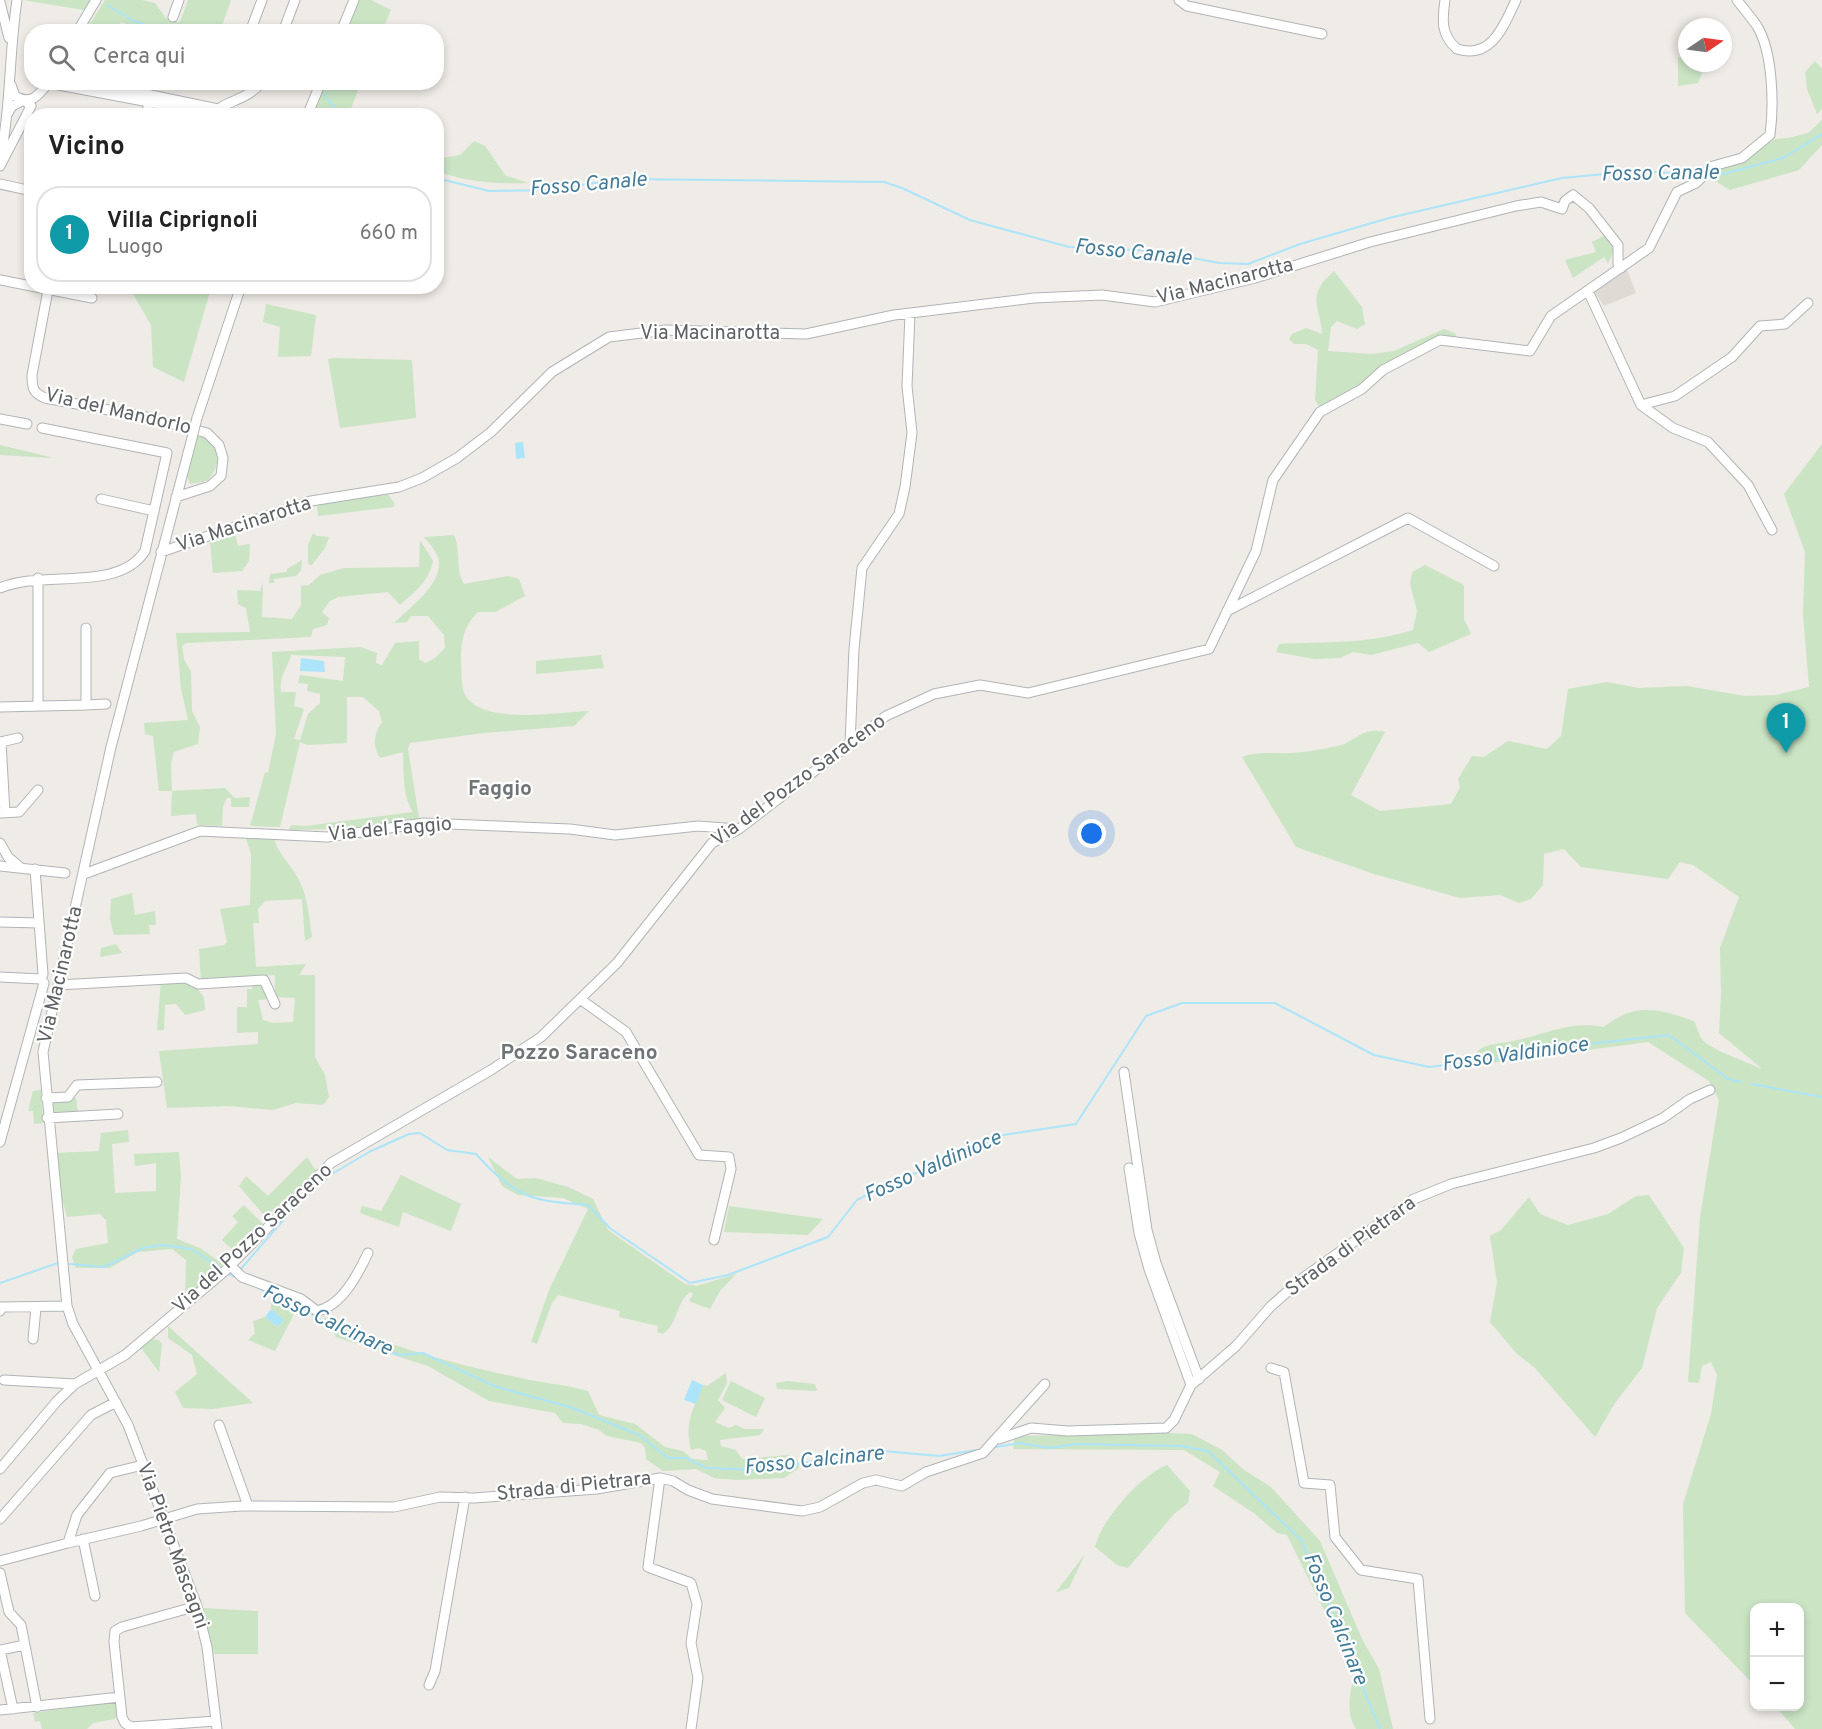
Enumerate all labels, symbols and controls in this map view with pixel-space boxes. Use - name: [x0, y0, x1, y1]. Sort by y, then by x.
- north arrow: [1678, 18, 1732, 72]
- search box: [24, 24, 444, 90]
- icon: search: [45, 41, 78, 74]
- text: Cerca qui: [93, 44, 185, 71]
- text: Vicino: [48, 131, 125, 164]
- water label: Fosso Canale: [1601, 159, 1720, 189]
- water label: Fosso Canale: [528, 166, 649, 204]
- text: Villa Ciprignoli: [107, 208, 258, 235]
- text: 1: [66, 221, 74, 247]
- text: 660 m: [360, 221, 418, 247]
- water label: Fosso Canale: [1073, 233, 1194, 273]
- text: Luogo: [107, 235, 163, 261]
- street label: Via Macinarotta: [1154, 252, 1296, 312]
- street label: Via Macinarotta: [640, 321, 780, 347]
- street label: Via del Mandorlo: [42, 383, 194, 441]
- street label: Via Macinarotta: [173, 491, 315, 559]
- pin: 1: [1766, 704, 1806, 753]
- street label: Via del Pozzo Saraceno: [707, 709, 891, 853]
- district label: Faggio: [468, 776, 532, 803]
- street label: Via del Faggio: [327, 812, 453, 848]
- your location: [1077, 819, 1106, 848]
- street label: Via Macinarotta: [33, 904, 89, 1046]
- water label: Fosso Valdinioce: [1440, 1031, 1591, 1079]
- district label: Pozzo Saraceno: [500, 1040, 658, 1067]
- water label: Fosso Valdinioce: [860, 1124, 1007, 1209]
- street label: Via del Pozzo Saraceno: [168, 1158, 338, 1320]
- street label: Strada di Pietrara: [1281, 1191, 1421, 1303]
- water label: Fosso Calcinare: [258, 1279, 397, 1363]
- water label: Fosso Calcinare: [743, 1440, 886, 1482]
- street label: Via Pietro Mascagni: [130, 1459, 214, 1633]
- street label: Strada di Pietrara: [495, 1466, 653, 1508]
- water label: Fosso Calcinare: [1296, 1549, 1374, 1690]
- map controls: [1750, 1603, 1804, 1711]
- button: +: [1750, 1603, 1804, 1657]
- button: −: [1750, 1657, 1804, 1711]

